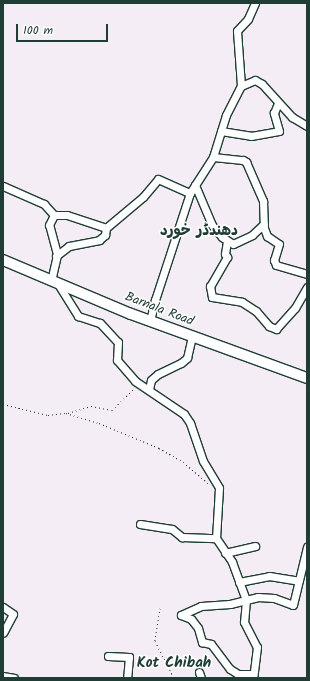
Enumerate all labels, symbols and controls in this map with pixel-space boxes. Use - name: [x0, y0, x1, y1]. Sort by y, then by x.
- scale bar: [18, 16, 110, 42]
- text: 100 m: [23, 21, 53, 40]
- district label: دھندڈر خورد: [160, 223, 238, 241]
- street label: Barnala Road: [122, 290, 196, 330]
- district label: Kot Chibah: [137, 655, 211, 673]

